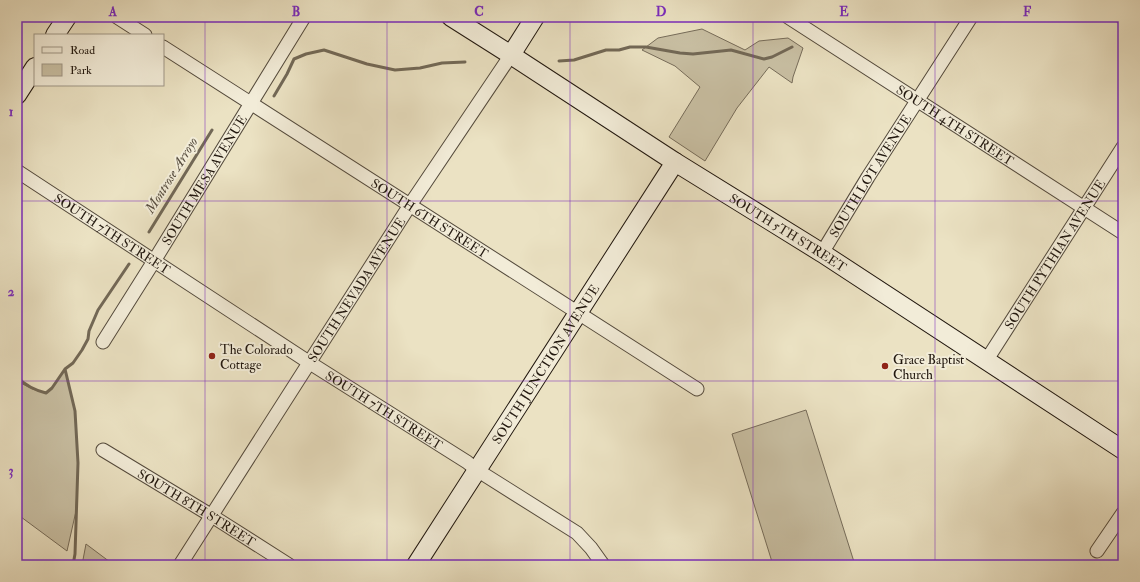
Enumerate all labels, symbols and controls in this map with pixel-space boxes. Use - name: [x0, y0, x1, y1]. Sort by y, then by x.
- text: A: [108, 4, 118, 20]
- text: B: [292, 4, 300, 20]
- text: C: [474, 4, 484, 20]
- text: D: [656, 4, 667, 20]
- text: E: [839, 4, 849, 20]
- text: F: [1023, 4, 1032, 20]
- legend: [34, 34, 164, 86]
- text: Road: [70, 43, 95, 58]
- text: Park: [70, 63, 92, 78]
- street label: SOUTH 4TH STREET: [893, 82, 1017, 170]
- text: 1: [9, 104, 14, 120]
- street label: SOUTH MESA AVENUE: [159, 112, 251, 248]
- street label: SOUTH LOT AVENUE: [826, 112, 915, 241]
- water label: Montrose Arroyo: [141, 134, 202, 217]
- street label: SOUTH 6TH STREET: [368, 175, 491, 262]
- street label: SOUTH PYTHIAN AVENUE: [1001, 177, 1109, 332]
- street label: SOUTH 7TH STREET: [51, 191, 173, 278]
- street label: SOUTH 5TH STREET: [726, 191, 849, 276]
- street label: SOUTH NEVADA AVENUE: [305, 215, 409, 365]
- street label: SOUTH JUNCTION AVENUE: [489, 282, 603, 447]
- text: 2: [8, 284, 15, 300]
- place label: The Colorado Cottage: [220, 342, 293, 373]
- marker: The Colorado Cottage: [207, 351, 217, 361]
- place label: Grace Baptist Church: [893, 352, 964, 383]
- marker: Grace Baptist Church: [880, 361, 890, 371]
- street label: SOUTH 7TH STREET: [322, 368, 445, 454]
- text: 3: [9, 463, 14, 479]
- street label: SOUTH 8TH STREET: [134, 466, 258, 551]

